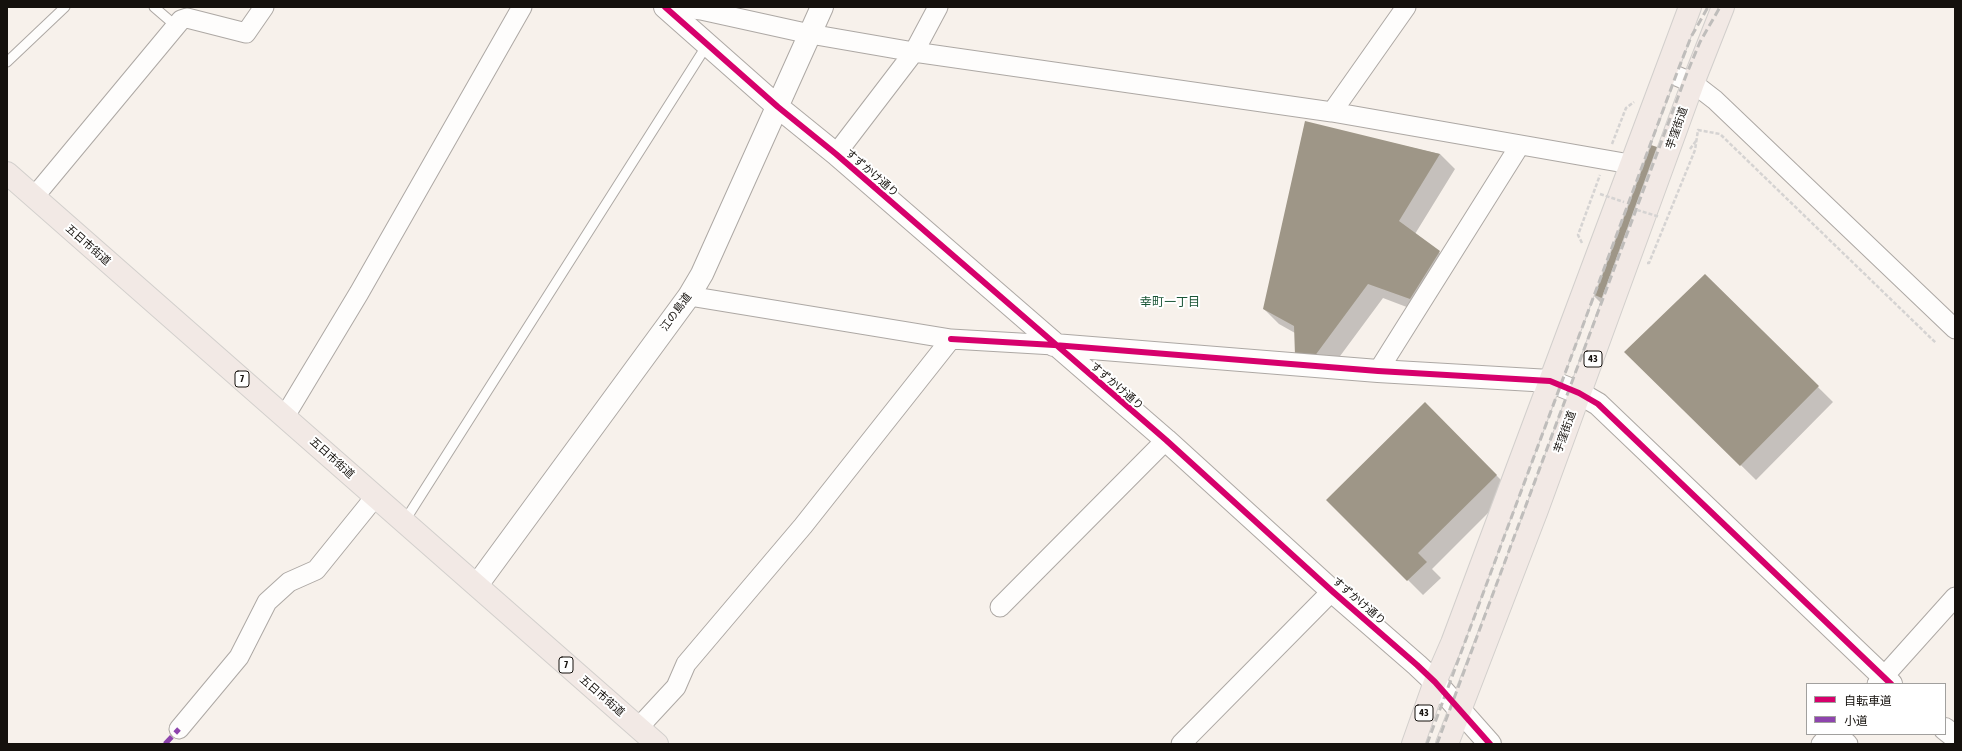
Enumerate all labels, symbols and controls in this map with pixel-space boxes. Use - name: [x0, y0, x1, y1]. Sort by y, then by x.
- street label: 芋窪街道: [1664, 105, 1690, 151]
- street label: すずかけ通り: [843, 146, 901, 200]
- street label: 五日市街道: [63, 222, 113, 268]
- street label: 江の島道: [658, 290, 694, 334]
- district label: 幸町一丁目: [1140, 295, 1200, 309]
- road number: 43: [1584, 351, 1602, 367]
- street label: すずかけ通り: [1088, 359, 1146, 413]
- road number: 7: [235, 371, 249, 387]
- street label: 芋窪街道: [1551, 409, 1579, 455]
- street label: 五日市街道: [307, 435, 357, 481]
- street label: すずかけ通り: [1330, 574, 1388, 628]
- road number: 7: [559, 657, 573, 673]
- street label: 五日市街道: [577, 673, 627, 719]
- legend: [1806, 683, 1946, 735]
- text: 自転車道: [1844, 694, 1892, 708]
- road number: 43: [1415, 705, 1433, 721]
- text: 小道: [1844, 714, 1868, 728]

